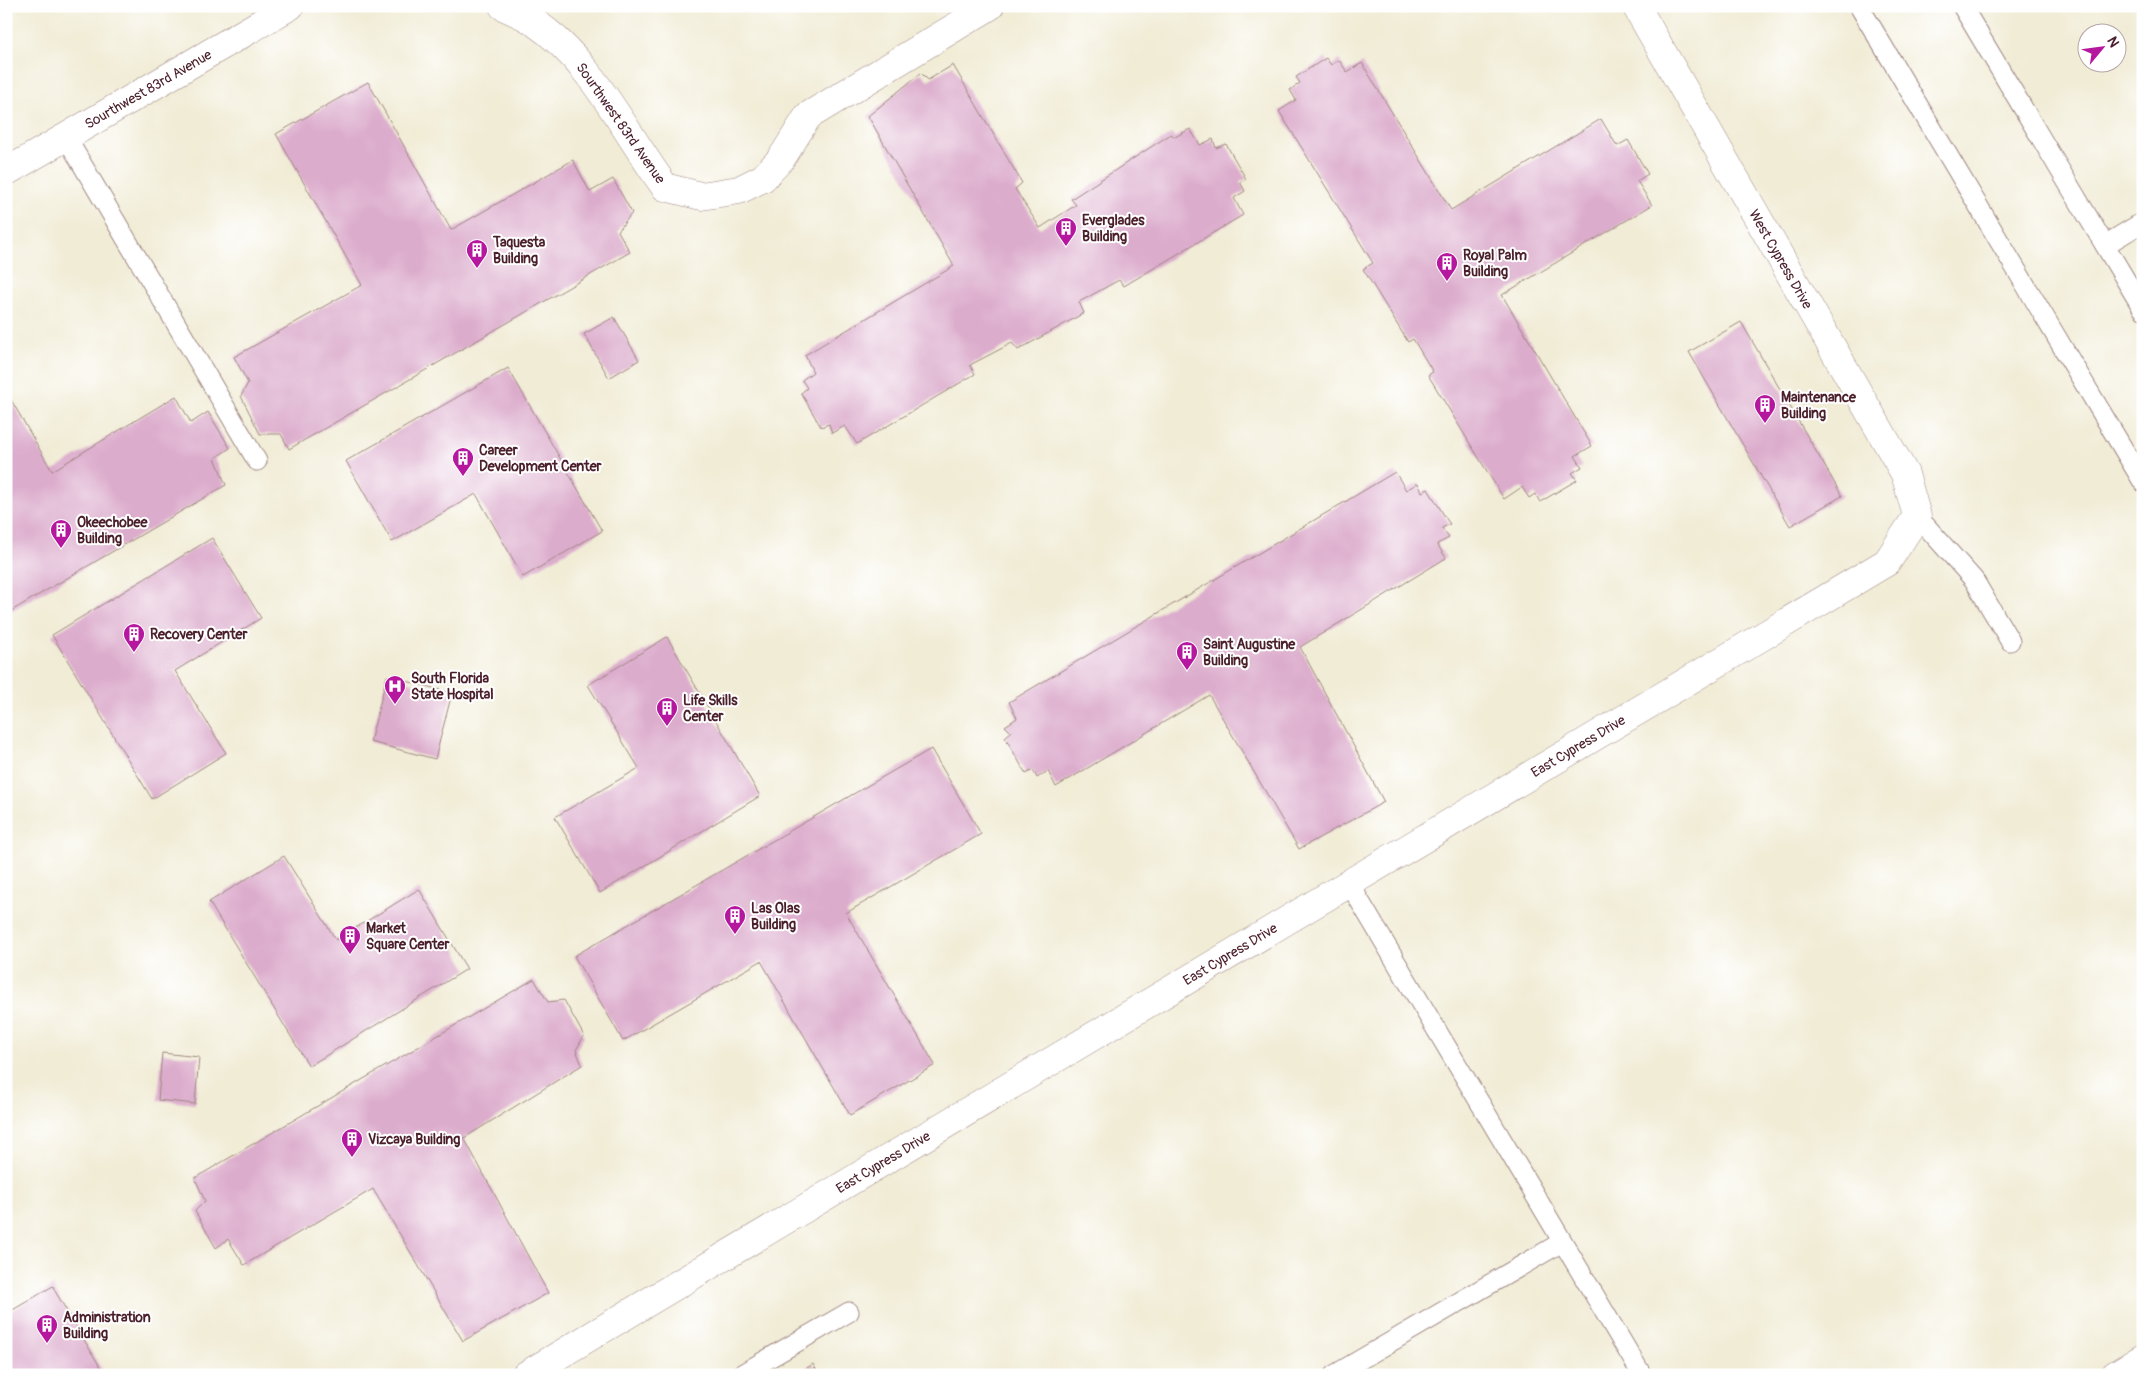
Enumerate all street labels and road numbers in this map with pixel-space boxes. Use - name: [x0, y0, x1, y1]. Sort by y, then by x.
- street label: Sourthwest 83rd Avenue: [82, 46, 215, 133]
- street label: Sourthwest 83rd Avenue: [572, 60, 669, 187]
- street label: West Cypress Drive: [1745, 206, 1816, 312]
- street label: East Cypress Drive: [1528, 712, 1629, 781]
- street label: East Cypress Drive: [1180, 920, 1281, 989]
- street label: East Cypress Drive: [833, 1128, 934, 1197]

